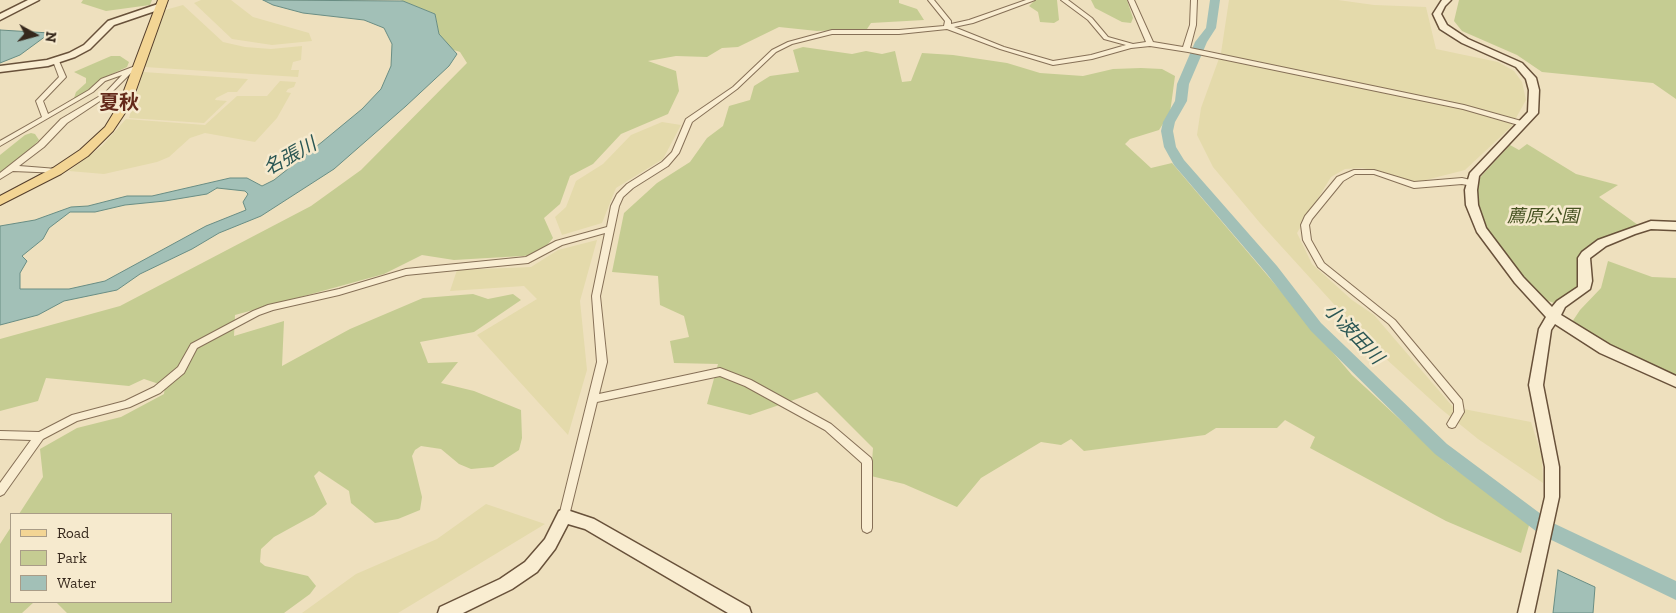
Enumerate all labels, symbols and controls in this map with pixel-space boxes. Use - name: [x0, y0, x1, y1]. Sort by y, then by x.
- north arrow: [10, 10, 60, 60]
- text: N: [41, 31, 59, 43]
- district label: 夏秋: [99, 91, 139, 115]
- water label: 名張川: [260, 133, 320, 181]
- park label: 薦原公園: [1507, 206, 1579, 228]
- water label: 小波田川: [1318, 299, 1388, 369]
- legend: [10, 513, 172, 603]
- text: Road: [57, 524, 89, 542]
- text: Park: [57, 549, 87, 567]
- text: Water: [57, 574, 97, 592]

